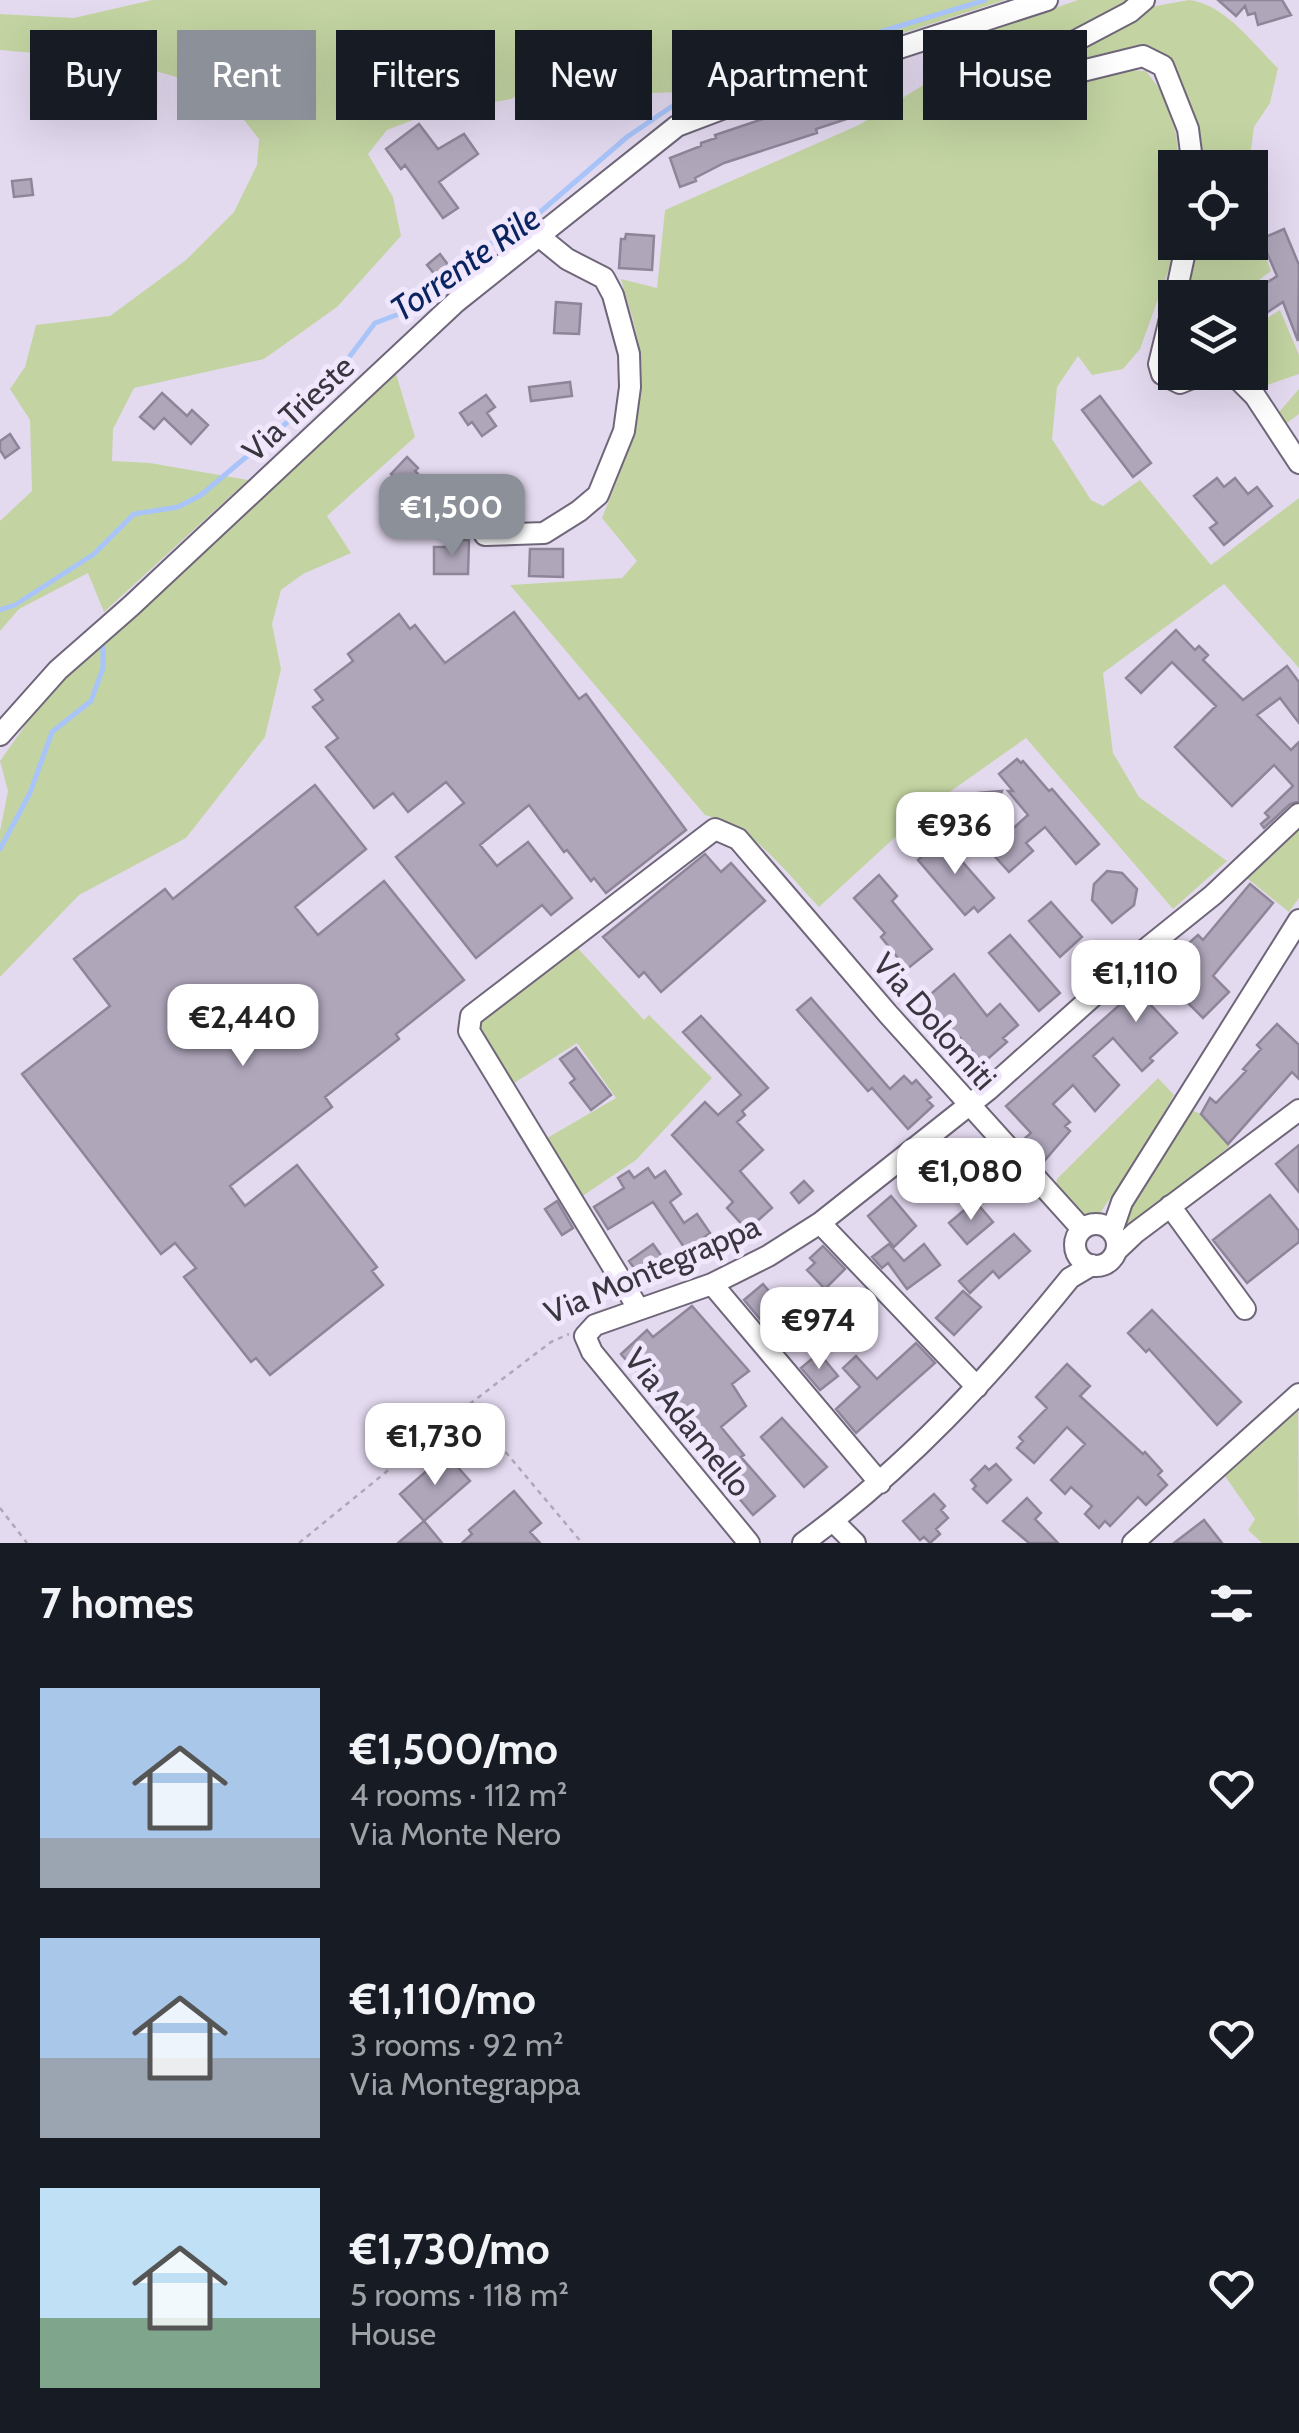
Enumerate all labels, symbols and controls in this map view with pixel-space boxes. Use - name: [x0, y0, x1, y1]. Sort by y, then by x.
- chip: Buy: [30, 30, 157, 120]
- chip: Rent: [177, 30, 316, 120]
- chip: Filters: [336, 30, 495, 120]
- chip: New: [515, 30, 652, 120]
- chip: Apartment: [672, 30, 903, 120]
- chip: House: [923, 30, 1087, 120]
- map controls: [1158, 150, 1268, 390]
- button: locate: [1158, 150, 1268, 260]
- water label: Torrente Rile: [382, 196, 548, 330]
- button: layers: [1158, 280, 1268, 390]
- street label: Via Trieste: [234, 347, 362, 469]
- pin: €1,500: [371, 474, 533, 559]
- text: €1,500: [401, 487, 503, 526]
- pin: €936: [896, 792, 1014, 877]
- text: €936: [918, 805, 992, 844]
- pin: €1,110: [1055, 940, 1217, 1025]
- street label: Via Dolomiti: [865, 945, 1005, 1097]
- text: €1,110: [1093, 953, 1179, 992]
- pin: €2,440: [162, 984, 324, 1069]
- text: €2,440: [189, 997, 297, 1036]
- pin: €1,080: [890, 1138, 1052, 1223]
- text: €1,080: [919, 1151, 1023, 1190]
- street label: Via Montegrappa: [538, 1206, 766, 1332]
- pin: €974: [760, 1287, 878, 1372]
- text: €974: [782, 1300, 856, 1339]
- street label: Via Adamello: [616, 1340, 760, 1504]
- pin: €1,730: [354, 1403, 516, 1488]
- text: €1,730: [387, 1416, 483, 1455]
- icon: filters: [1204, 1576, 1259, 1631]
- text: 7 homes: [40, 1577, 194, 1629]
- text: €1,500/mo: [350, 1723, 558, 1775]
- icon: home: [120, 1728, 240, 1848]
- icon: heart: [1204, 1761, 1259, 1816]
- text: 4 rooms · 112 m²: [350, 1775, 567, 1814]
- text: Via Monte Nero: [350, 1814, 561, 1853]
- text: €1,110/mo: [350, 1973, 536, 2025]
- icon: home: [120, 1978, 240, 2098]
- icon: heart: [1204, 2011, 1259, 2066]
- text: 3 rooms · 92 m²: [350, 2025, 564, 2064]
- text: Via Montegrappa: [350, 2064, 580, 2103]
- text: €1,730/mo: [350, 2223, 550, 2275]
- icon: home: [120, 2228, 240, 2348]
- icon: heart: [1204, 2261, 1259, 2316]
- text: 5 rooms · 118 m²: [350, 2275, 569, 2314]
- text: House: [350, 2314, 436, 2353]

